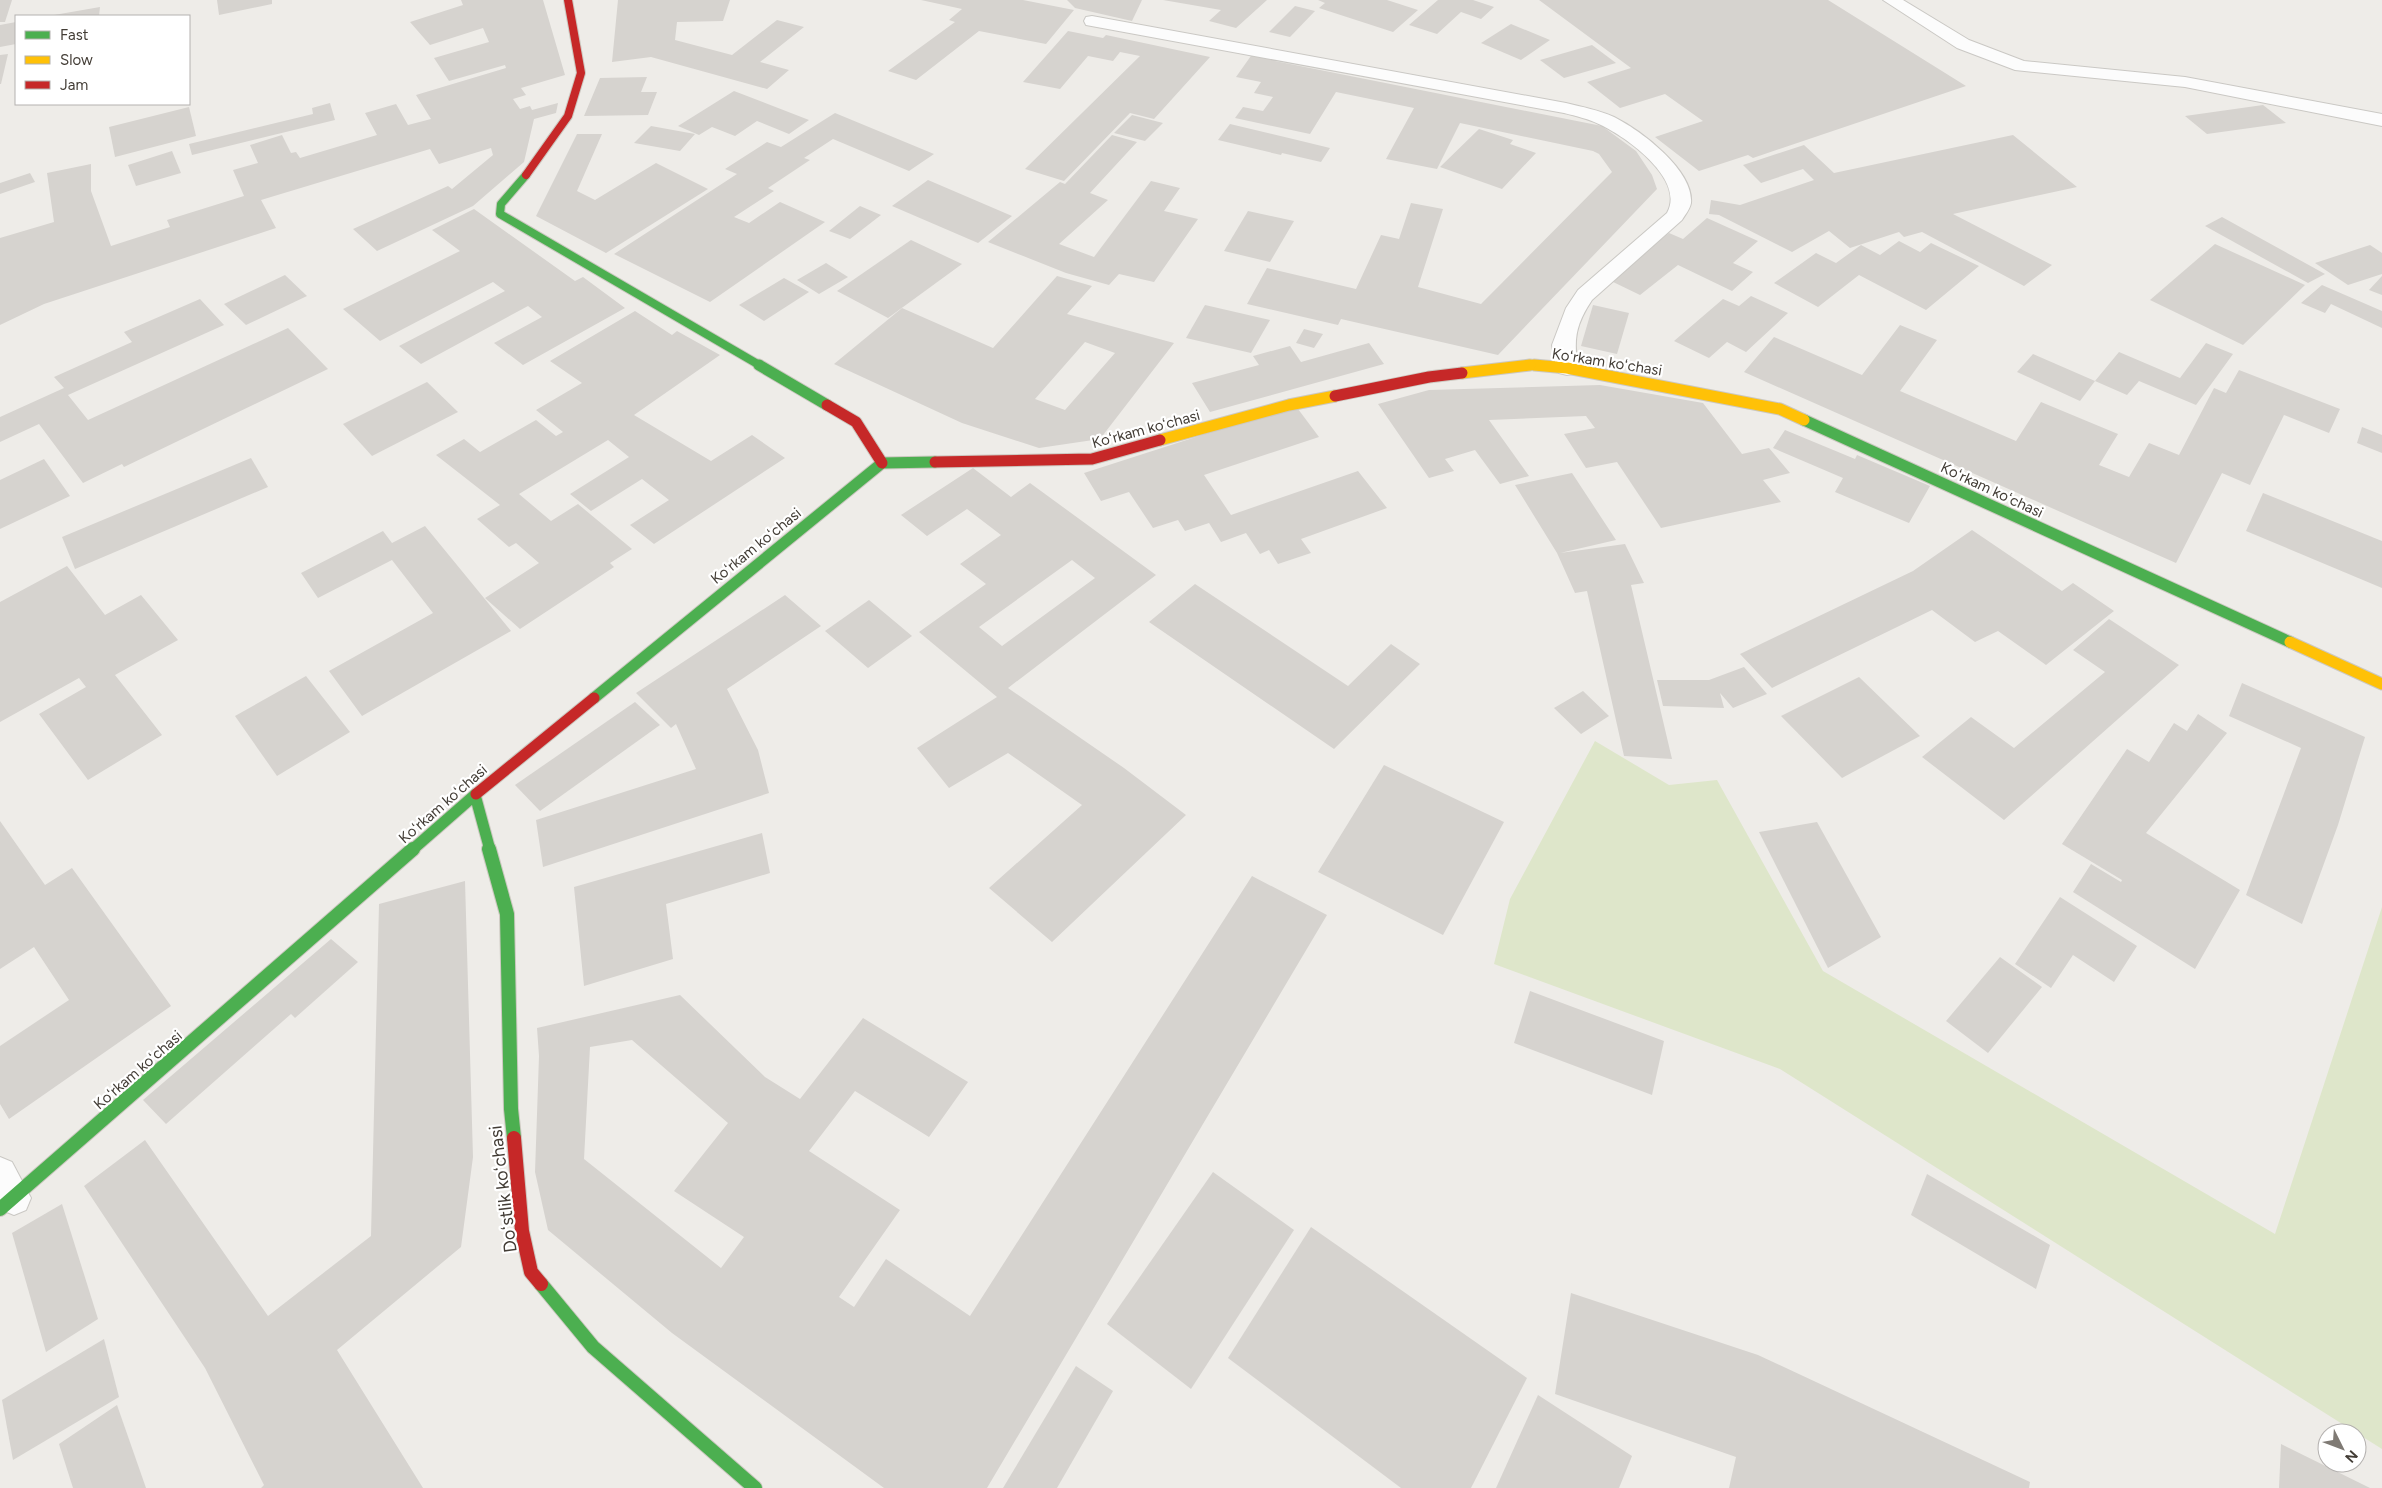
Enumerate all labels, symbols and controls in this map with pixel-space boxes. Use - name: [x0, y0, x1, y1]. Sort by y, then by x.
- legend: [15, 15, 190, 105]
- text: Fast: [60, 26, 89, 44]
- text: Slow: [60, 51, 93, 69]
- text: Jam: [60, 76, 88, 94]
- street label: Koʻrkam koʻchasi: [1551, 344, 1663, 380]
- street label: Koʻrkam koʻchasi: [1090, 406, 1202, 452]
- street label: Koʻrkam koʻchasi: [1938, 458, 2046, 522]
- street label: Koʻrkam koʻchasi: [707, 504, 805, 588]
- street label: Koʻrkam koʻchasi: [395, 761, 491, 847]
- street label: Koʻrkam koʻchasi: [90, 1027, 186, 1113]
- street label: Doʻstlik koʻchasi: [484, 1124, 522, 1254]
- north arrow: [2317, 1423, 2367, 1473]
- text: N: [2341, 1447, 2361, 1466]

